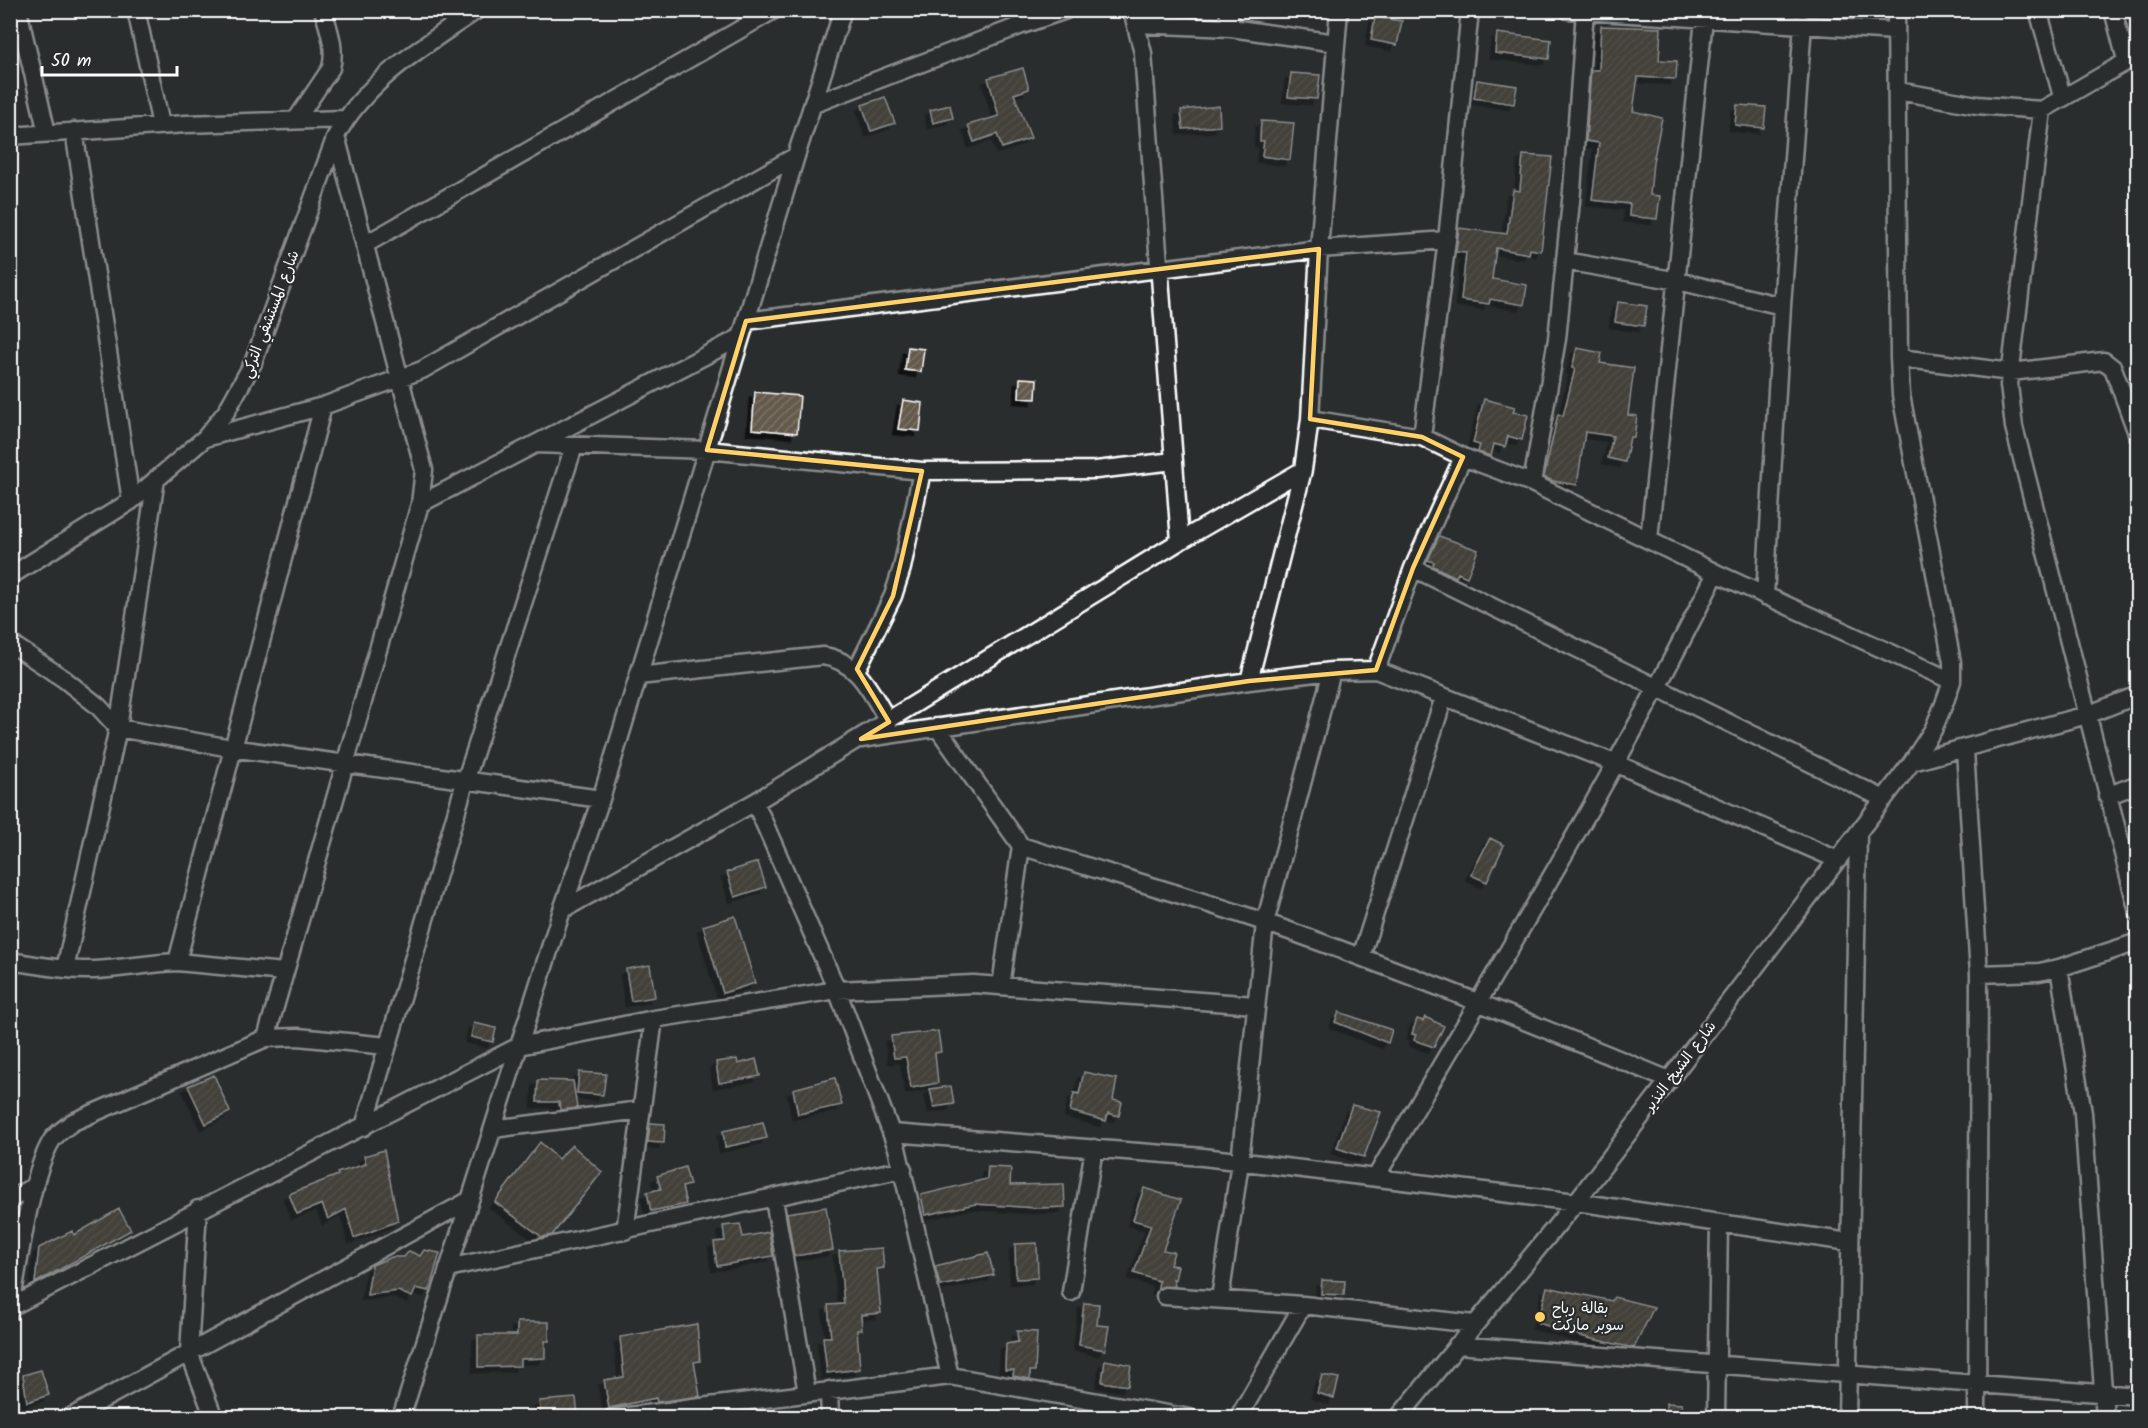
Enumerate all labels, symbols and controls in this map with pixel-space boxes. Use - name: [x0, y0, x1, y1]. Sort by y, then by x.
- scale bar: [42, 39, 177, 77]
- text: 50 m: [51, 47, 91, 76]
- street label: شارع المستشفي التركي: [235, 247, 306, 382]
- street label: شارع الشيخ النذير: [1637, 1016, 1723, 1119]
- place label: بقالة رباح سوبر ماركت: [1552, 1297, 1624, 1338]
- marker: بقالة رباح سوبر ماركت: [1533, 1310, 1547, 1324]

